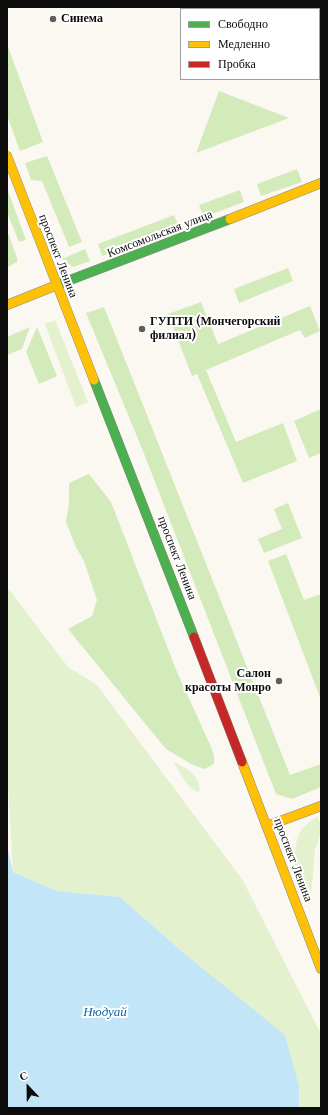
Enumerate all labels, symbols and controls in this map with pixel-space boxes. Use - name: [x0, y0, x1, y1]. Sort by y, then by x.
- legend: [180, 8, 320, 80]
- place label: Синема: [61, 12, 103, 26]
- marker: Синема: [48, 14, 58, 24]
- text: Свободно: [218, 16, 268, 31]
- text: Медленно: [218, 36, 270, 51]
- text: Пробка: [218, 56, 256, 71]
- street label: Комсомольская улица: [105, 207, 215, 261]
- street label: проспект Ленина: [35, 212, 81, 300]
- place label: ГУПТИ (Мончегорский филиал): [150, 315, 280, 343]
- marker: ГУПТИ (Мончегорский филиал): [137, 324, 147, 334]
- street label: проспект Ленина: [154, 514, 200, 602]
- place label: Салон красоты Монро: [185, 667, 271, 695]
- marker: Салон красоты Монро: [274, 676, 284, 686]
- street label: проспект Ленина: [270, 816, 316, 904]
- water label: Нюдуай: [83, 1004, 127, 1020]
- north arrow: [8, 1067, 48, 1107]
- text: С: [17, 1068, 30, 1084]

